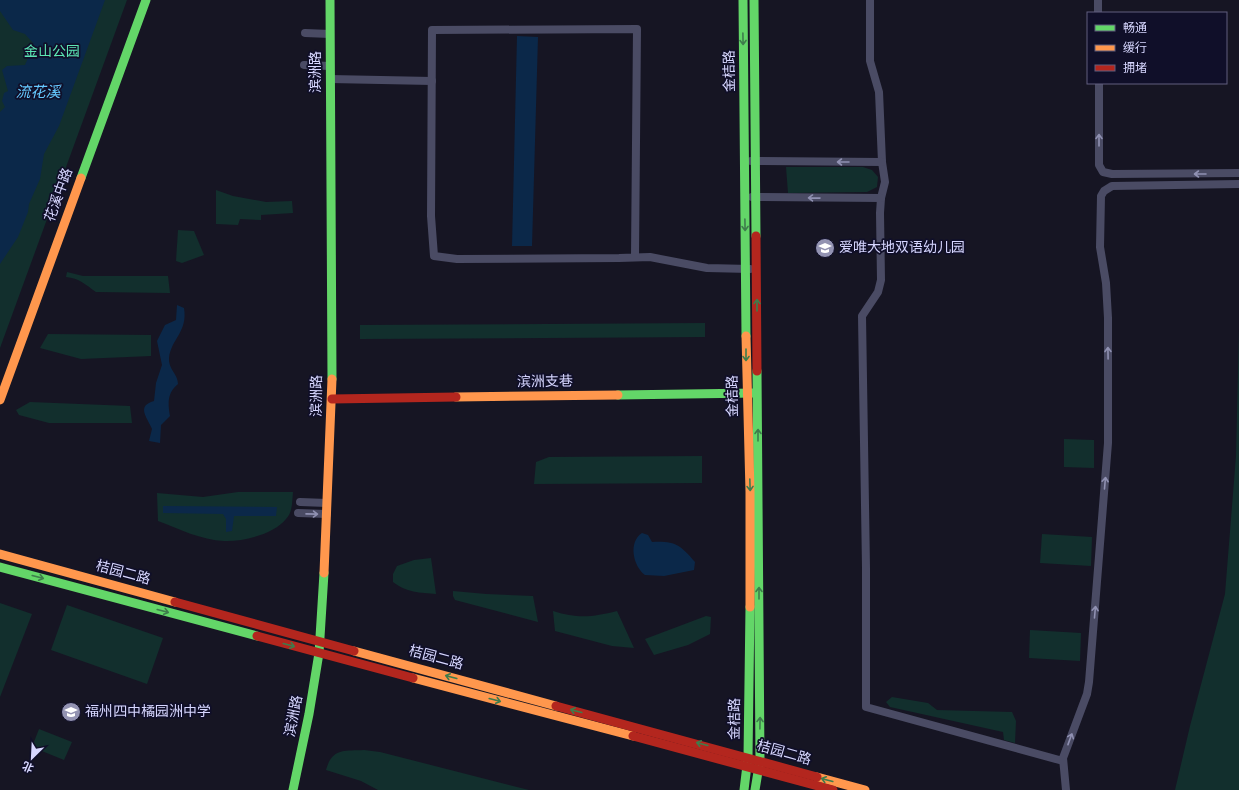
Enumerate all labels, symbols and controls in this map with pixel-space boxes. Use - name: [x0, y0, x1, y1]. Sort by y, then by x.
- legend: [1087, 12, 1227, 84]
- text: 畅通: [1123, 20, 1147, 37]
- one-way arrow: [739, 32, 747, 45]
- text: 缓行: [1123, 40, 1147, 57]
- park label: 金山公园: [24, 42, 80, 62]
- street label: 金桔路: [720, 50, 740, 92]
- street label: 滨洲路: [306, 51, 326, 93]
- text: 拥堵: [1123, 60, 1147, 77]
- water label: 流花溪: [15, 82, 62, 103]
- one-way arrow: [1095, 134, 1103, 147]
- one-way arrow: [837, 158, 850, 166]
- street label: 花溪中路: [40, 165, 78, 225]
- one-way arrow: [1194, 170, 1207, 178]
- one-way arrow: [808, 194, 821, 202]
- one-way arrow: [741, 218, 749, 231]
- school or university icon: 爱唯大地双语幼儿园: [814, 237, 836, 259]
- place label: 爱唯大地双语幼儿园: [839, 238, 965, 258]
- one-way arrow: [753, 299, 761, 312]
- one-way arrow: [1104, 347, 1112, 360]
- one-way arrow: [742, 348, 750, 361]
- street label: 滨洲支巷: [517, 372, 573, 392]
- street label: 滨洲路: [307, 375, 327, 417]
- street label: 金桔路: [723, 375, 743, 417]
- one-way arrow: [754, 429, 762, 442]
- one-way arrow: [1101, 477, 1109, 490]
- one-way arrow: [746, 478, 753, 491]
- one-way arrow: [305, 510, 318, 517]
- street label: 桔园二路: [93, 556, 153, 590]
- one-way arrow: [31, 574, 44, 581]
- one-way arrow: [756, 587, 763, 600]
- one-way arrow: [1091, 606, 1098, 619]
- one-way arrow: [156, 608, 169, 615]
- street label: 桔园二路: [406, 641, 466, 675]
- one-way arrow: [282, 642, 295, 649]
- one-way arrow: [445, 673, 458, 680]
- street label: 滨洲路: [280, 693, 308, 739]
- one-way arrow: [489, 697, 502, 704]
- street label: 金桔路: [725, 698, 745, 740]
- school or university icon: 福州四中橘园洲中学: [60, 701, 82, 723]
- place label: 福州四中橘园洲中学: [85, 702, 211, 722]
- one-way arrow: [570, 706, 583, 714]
- one-way arrow: [756, 717, 764, 730]
- one-way arrow: [1066, 733, 1074, 745]
- street label: 桔园二路: [754, 736, 814, 770]
- north arrow: [12, 738, 52, 778]
- one-way arrow: [696, 740, 709, 748]
- text: 北: [20, 758, 36, 776]
- one-way arrow: [821, 776, 834, 783]

